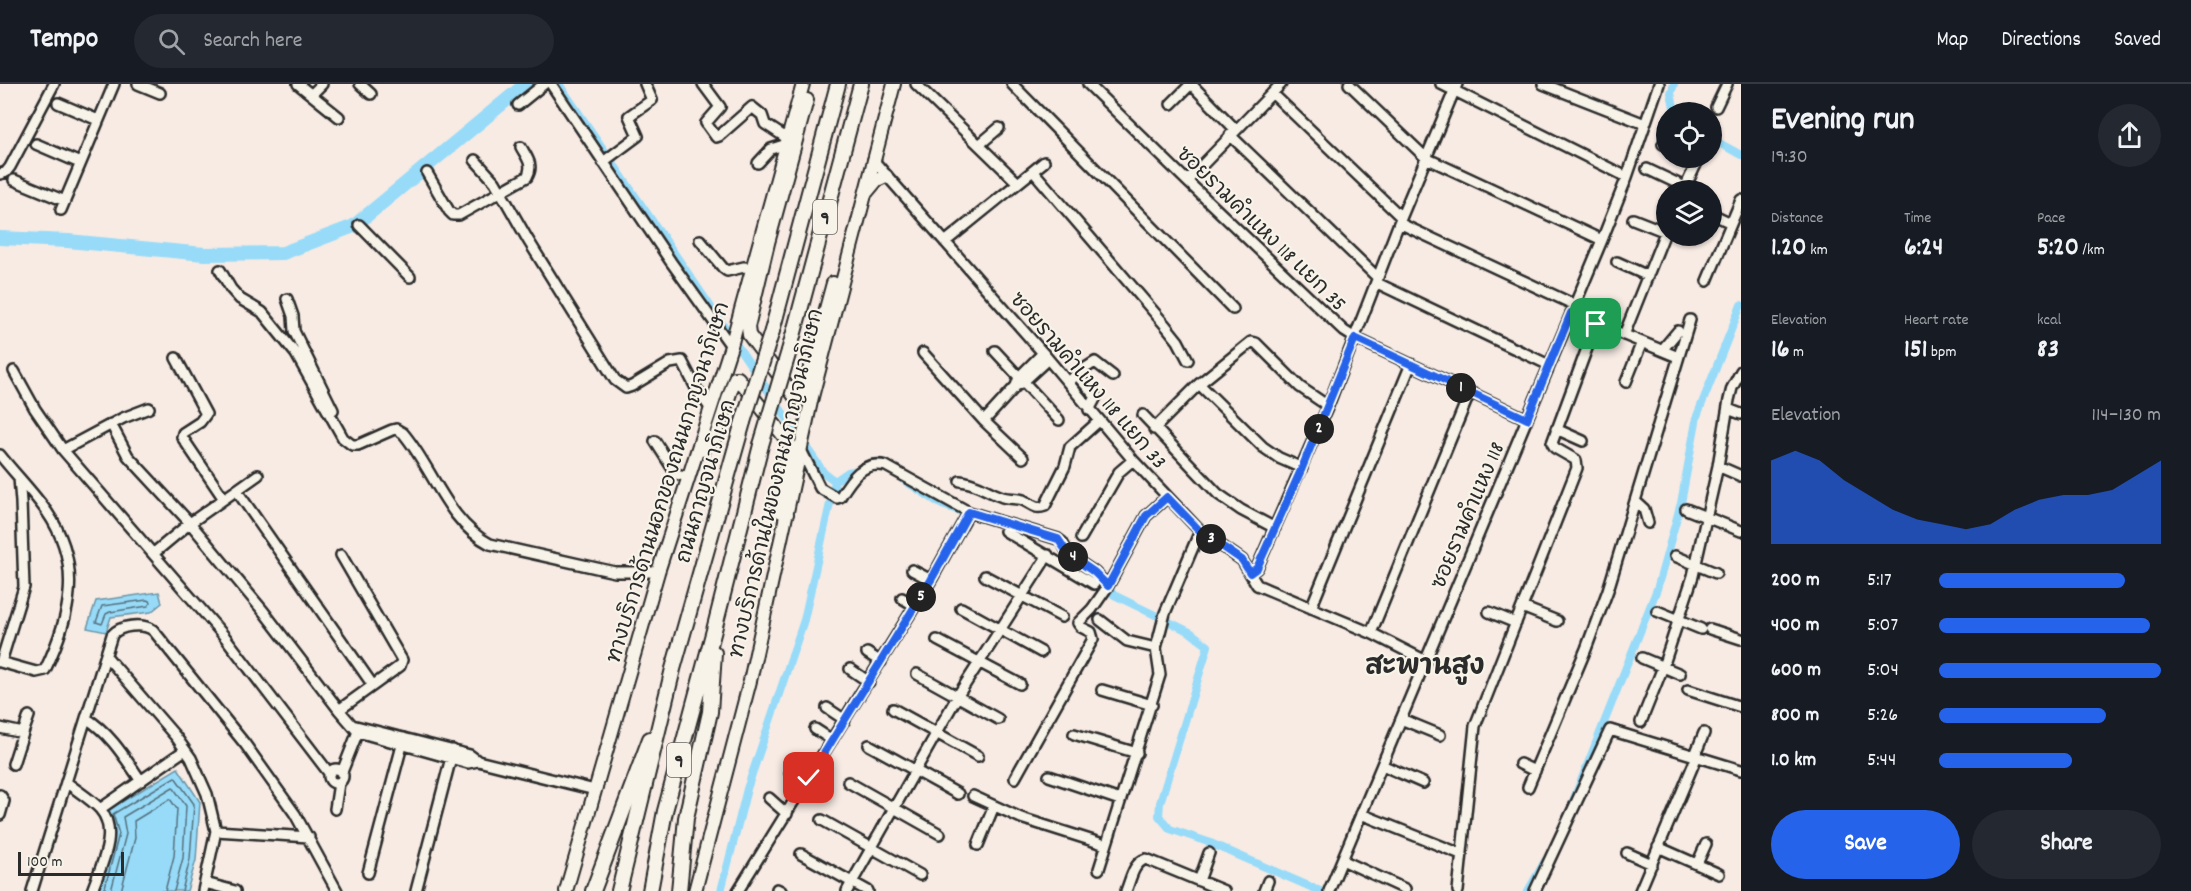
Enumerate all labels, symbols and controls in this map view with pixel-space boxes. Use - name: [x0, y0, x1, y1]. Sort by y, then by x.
- search box: [134, 14, 554, 68]
- text: Tempo: [30, 21, 98, 61]
- icon: search: [155, 25, 188, 58]
- text: Search here: [203, 26, 303, 57]
- text: Map: [1937, 26, 1968, 56]
- text: Directions: [2001, 26, 2081, 56]
- text: Saved: [2114, 26, 2161, 56]
- text: Evening run: [1771, 98, 1915, 145]
- map controls: [1656, 102, 1722, 246]
- button: locate: [1656, 102, 1722, 168]
- button: share: [2098, 104, 2161, 167]
- street label: ซอยรามคำแหง 118 แยก 35: [1168, 140, 1352, 320]
- text: 19:30: [1771, 144, 1808, 172]
- button: layers: [1656, 180, 1722, 246]
- road number: 9: [813, 200, 837, 234]
- text: Distance: [1771, 207, 1823, 230]
- text: Time: [1904, 207, 1931, 230]
- text: Pace: [2037, 207, 2065, 230]
- text: 1.20: [1771, 230, 1807, 267]
- text: 6:24: [1904, 230, 1943, 267]
- text: 5:20: [2037, 230, 2079, 267]
- text: km: [1807, 239, 1828, 262]
- text: /km: [2079, 239, 2105, 262]
- street label: ซอยรามคำแหง 118 แยก 33: [1001, 286, 1173, 477]
- street label: ทางบริการด้านนอกของถนนกาญจนาภิเษก: [600, 298, 739, 667]
- pin: [1570, 298, 1621, 349]
- street label: ทางบริการด้านในของถนนกาญจนาภิเษก: [722, 306, 833, 661]
- icon: arrive: [1579, 307, 1612, 340]
- text: Elevation: [1771, 309, 1827, 332]
- text: Heart rate: [1904, 309, 1969, 332]
- text: kcal: [2037, 309, 2061, 332]
- text: 16: [1771, 332, 1789, 369]
- text: 151: [1904, 332, 1927, 369]
- text: 83: [2037, 332, 2059, 369]
- text: m: [1789, 341, 1804, 364]
- text: bpm: [1927, 341, 1956, 364]
- pin: 1: [1446, 373, 1476, 403]
- text: 1: [1459, 376, 1463, 399]
- street label: ถนนกาญจนาภิเษก: [670, 396, 746, 567]
- text: Elevation: [1771, 402, 1841, 430]
- text: 114–130 m: [2092, 402, 2161, 430]
- pin: 2: [1304, 414, 1334, 444]
- text: 2: [1316, 417, 1323, 440]
- street label: ซอยรามคำแหง 118: [1424, 438, 1514, 594]
- pin: 3: [1196, 524, 1226, 554]
- text: 3: [1207, 527, 1215, 550]
- pin: 4: [1058, 542, 1088, 572]
- text: 4: [1070, 545, 1076, 568]
- text: 200 m: [1771, 567, 1820, 595]
- text: 5:17: [1867, 567, 1892, 595]
- pin: 5: [906, 582, 936, 612]
- text: 5: [917, 585, 925, 608]
- text: 400 m: [1771, 612, 1819, 640]
- text: 5:07: [1867, 612, 1898, 640]
- district label: สะพานสูง: [1365, 649, 1485, 688]
- text: 600 m: [1771, 657, 1821, 685]
- text: 5:04: [1867, 657, 1899, 685]
- text: 800 m: [1771, 702, 1819, 730]
- text: 5:26: [1867, 702, 1898, 730]
- road number: 9: [667, 743, 691, 777]
- text: 1.0 km: [1771, 747, 1816, 775]
- text: 5:44: [1867, 747, 1896, 775]
- pin: [783, 752, 834, 803]
- icon: check: [792, 761, 825, 794]
- button: Save: [1771, 810, 1960, 879]
- button: Share: [1972, 810, 2161, 879]
- scale bar: [18, 849, 124, 876]
- text: 100 m: [27, 851, 63, 874]

